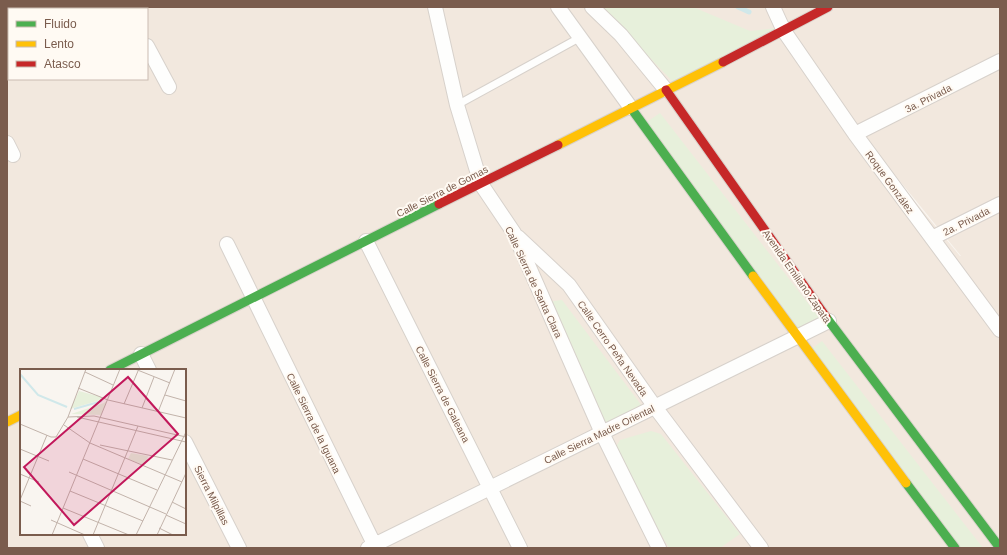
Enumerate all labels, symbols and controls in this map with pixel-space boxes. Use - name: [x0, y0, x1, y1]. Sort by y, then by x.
- legend: [8, 8, 148, 80]
- text: Fluido: [44, 17, 77, 31]
- text: Lento: [44, 37, 74, 51]
- text: Atasco: [44, 57, 81, 71]
- street label: 3a. Privada: [903, 82, 954, 115]
- street label: Roque González: [863, 149, 916, 216]
- street label: Calle Sierra de Gomas: [395, 164, 490, 219]
- street label: 2a. Privada: [941, 205, 992, 238]
- street label: Calle Sierra de Santa Clara: [503, 225, 564, 340]
- street label: Avenida Emiliano Zapata: [760, 228, 833, 325]
- street label: Calle Cerro Peña Nevada: [575, 298, 650, 398]
- street label: Calle Sierra de Galeana: [413, 344, 472, 445]
- inset map: [20, 369, 186, 535]
- street label: Calle Sierra de la Iguana: [284, 371, 343, 475]
- street label: Calle Sierra Madre Oriental: [542, 403, 656, 466]
- street label: Sierra Milpillas: [192, 464, 231, 527]

